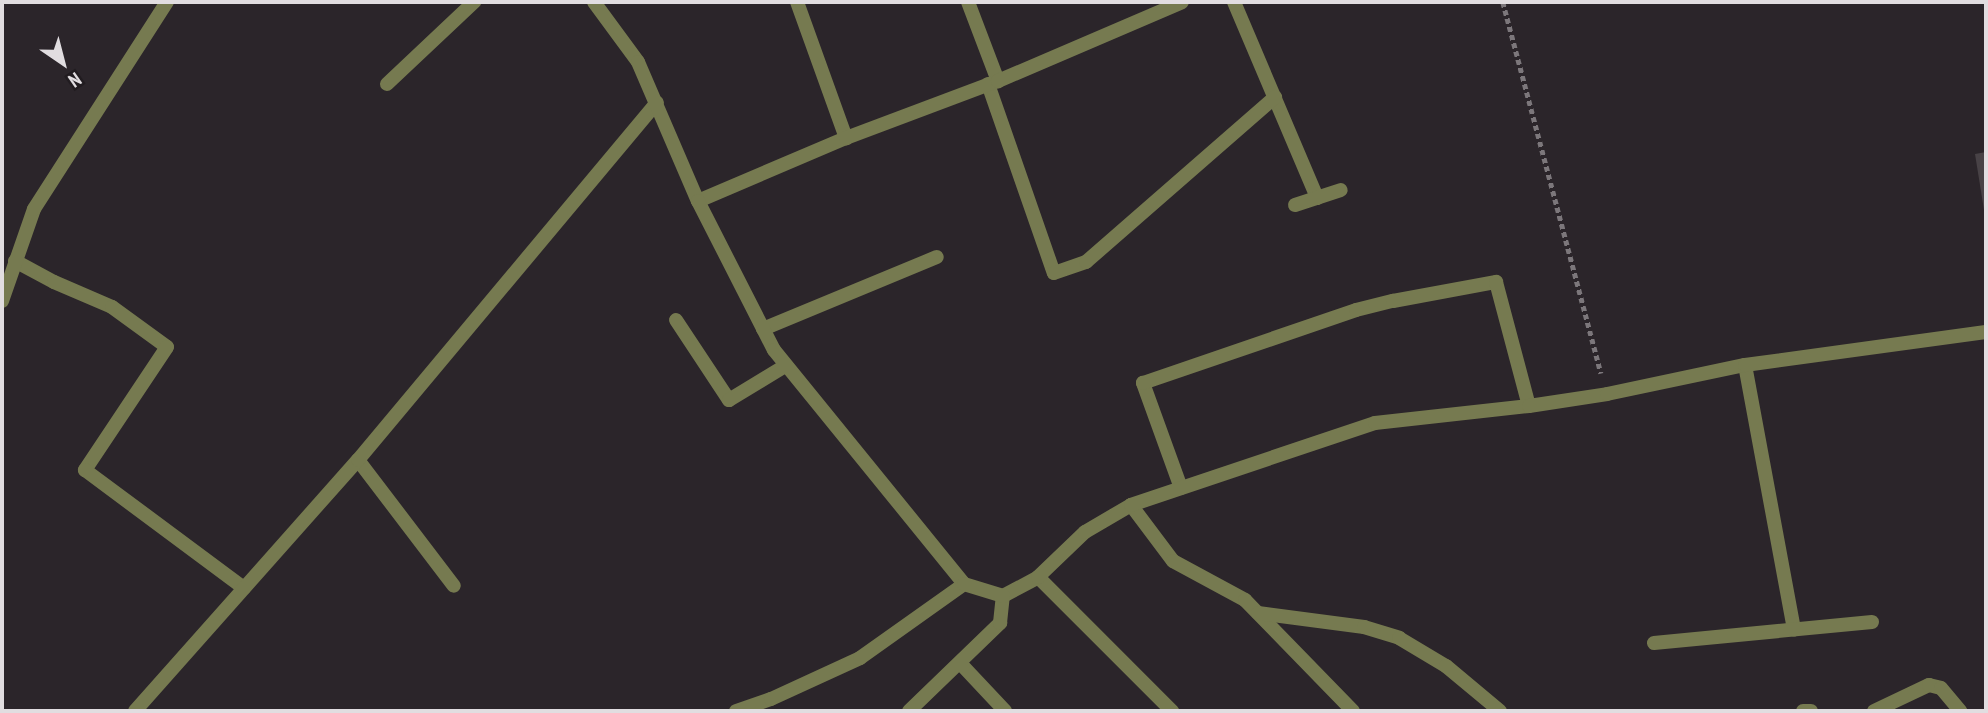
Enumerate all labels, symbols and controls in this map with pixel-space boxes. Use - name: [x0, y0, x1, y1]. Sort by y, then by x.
- north arrow: [28, 28, 98, 98]
- text: N: [64, 67, 86, 93]

